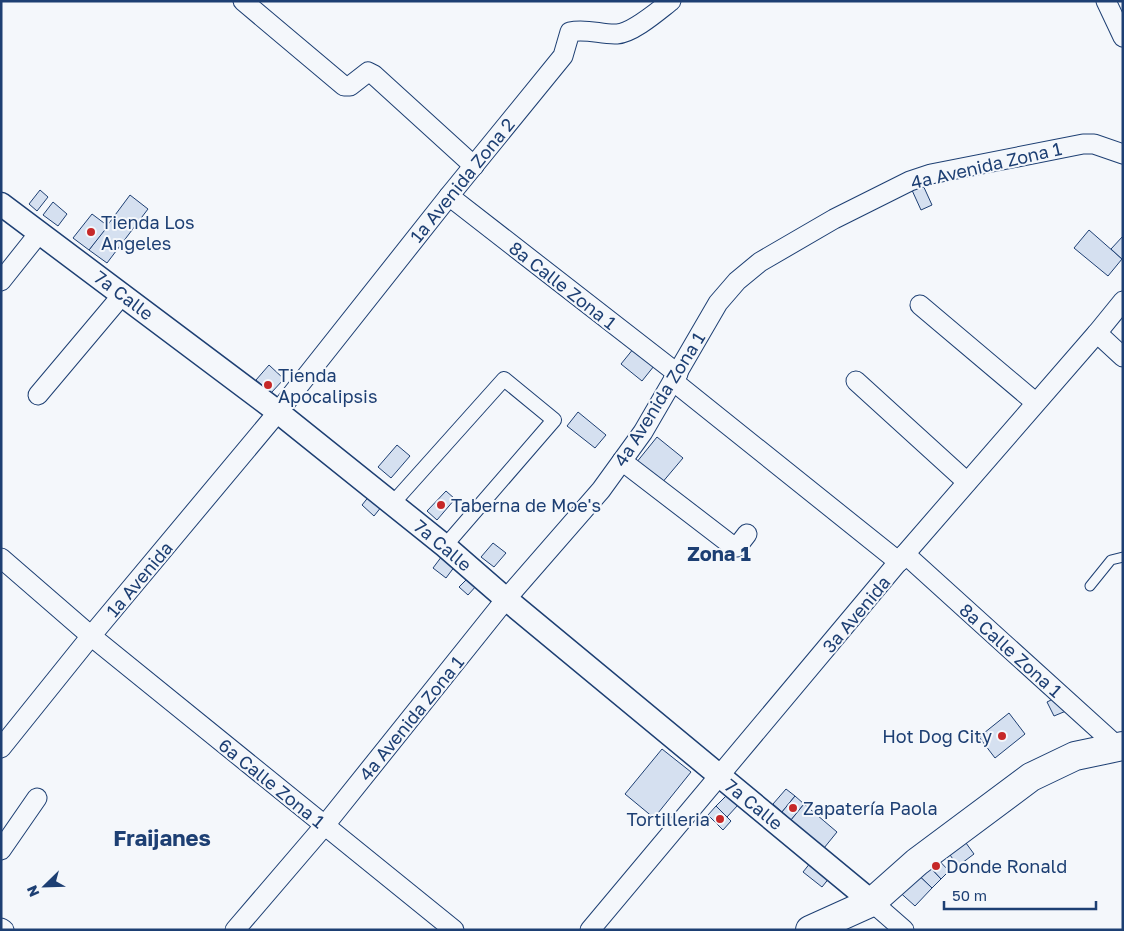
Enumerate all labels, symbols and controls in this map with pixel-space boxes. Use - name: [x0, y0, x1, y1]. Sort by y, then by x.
- street label: 1a Avenida Zona 2: [405, 113, 519, 247]
- street label: 4a Avenida Zona 1: [908, 137, 1064, 193]
- place label: Tienda Los Angeles: [101, 211, 195, 254]
- marker: Tienda Los Angeles: [85, 226, 97, 238]
- street label: 8a Calle Zona 1: [505, 236, 621, 334]
- street label: 7a Calle: [90, 266, 158, 324]
- street label: 4a Avenida Zona 1: [609, 328, 709, 470]
- place label: Tienda Apocalipsis: [278, 364, 377, 407]
- marker: Tienda Apocalipsis: [262, 379, 274, 391]
- place label: Taberna de Moe's: [451, 494, 601, 516]
- marker: Taberna de Moe's: [435, 499, 447, 511]
- street label: 7a Calle: [410, 515, 476, 575]
- street label: 1a Avenida: [101, 537, 177, 621]
- district label: Zona 1: [687, 541, 751, 565]
- street label: 3a Avenida: [818, 571, 894, 657]
- street label: 8a Calle Zona 1: [955, 598, 1067, 702]
- street label: 4a Avenida Zona 1: [354, 651, 468, 785]
- place label: Hot Dog City: [882, 725, 992, 747]
- marker: Hot Dog City: [996, 730, 1008, 742]
- street label: 6a Calle Zona 1: [215, 734, 330, 833]
- street label: 7a Calle: [720, 774, 788, 834]
- place label: Zapatería Paola: [803, 797, 938, 819]
- marker: Zapatería Paola: [787, 802, 799, 814]
- place label: Tortilleria: [626, 808, 710, 830]
- marker: Tortilleria: [714, 813, 726, 825]
- district label: Fraijanes: [113, 824, 211, 851]
- place label: Donde Ronald: [946, 855, 1067, 877]
- marker: Donde Ronald: [930, 860, 942, 872]
- north arrow: [20, 861, 70, 911]
- scale bar: [944, 878, 1096, 910]
- text: N: [23, 883, 42, 899]
- text: 50 m: [952, 886, 987, 904]

